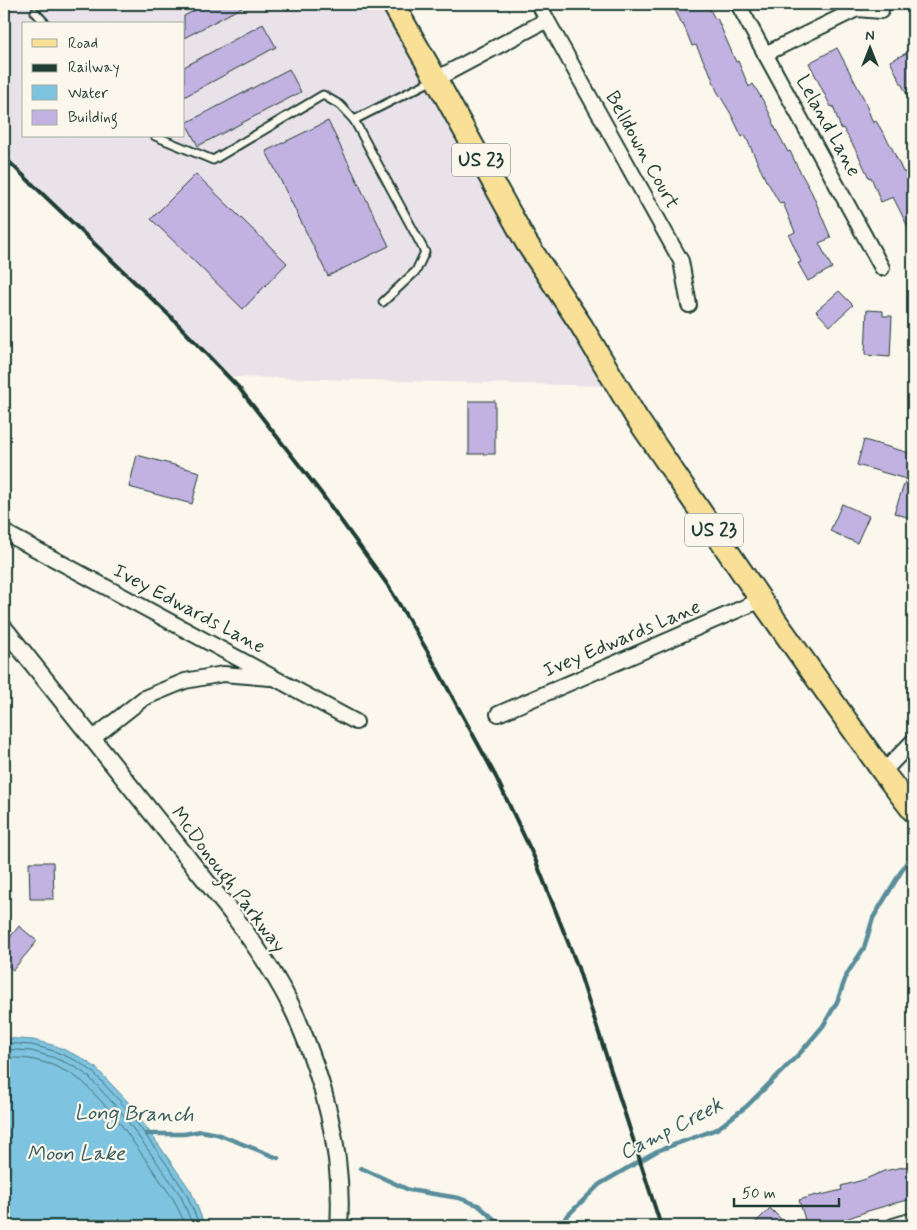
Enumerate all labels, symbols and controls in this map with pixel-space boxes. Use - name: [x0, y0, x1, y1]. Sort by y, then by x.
- legend: [22, 22, 185, 138]
- north arrow: [844, 22, 894, 72]
- text: N: [865, 27, 875, 45]
- text: Road: [68, 34, 98, 54]
- text: Railway: [68, 58, 120, 78]
- street label: Leland Lane: [789, 70, 867, 182]
- text: Water: [68, 84, 108, 104]
- street label: Belldown Court: [598, 86, 686, 214]
- text: Building: [68, 108, 118, 129]
- road number: US 23: [452, 144, 510, 176]
- road number: US 23: [685, 514, 743, 546]
- street label: Ivey Edwards Lane: [108, 558, 270, 660]
- street label: Ivey Edwards Lane: [539, 594, 705, 684]
- street label: McDonough Parkway: [163, 801, 292, 960]
- water label: Camp Creek: [615, 1091, 727, 1167]
- water label: Long Branch: [74, 1099, 194, 1131]
- water label: Moon Lake: [27, 1140, 126, 1168]
- scale bar: [734, 1175, 840, 1207]
- text: 50 m: [742, 1184, 776, 1204]

